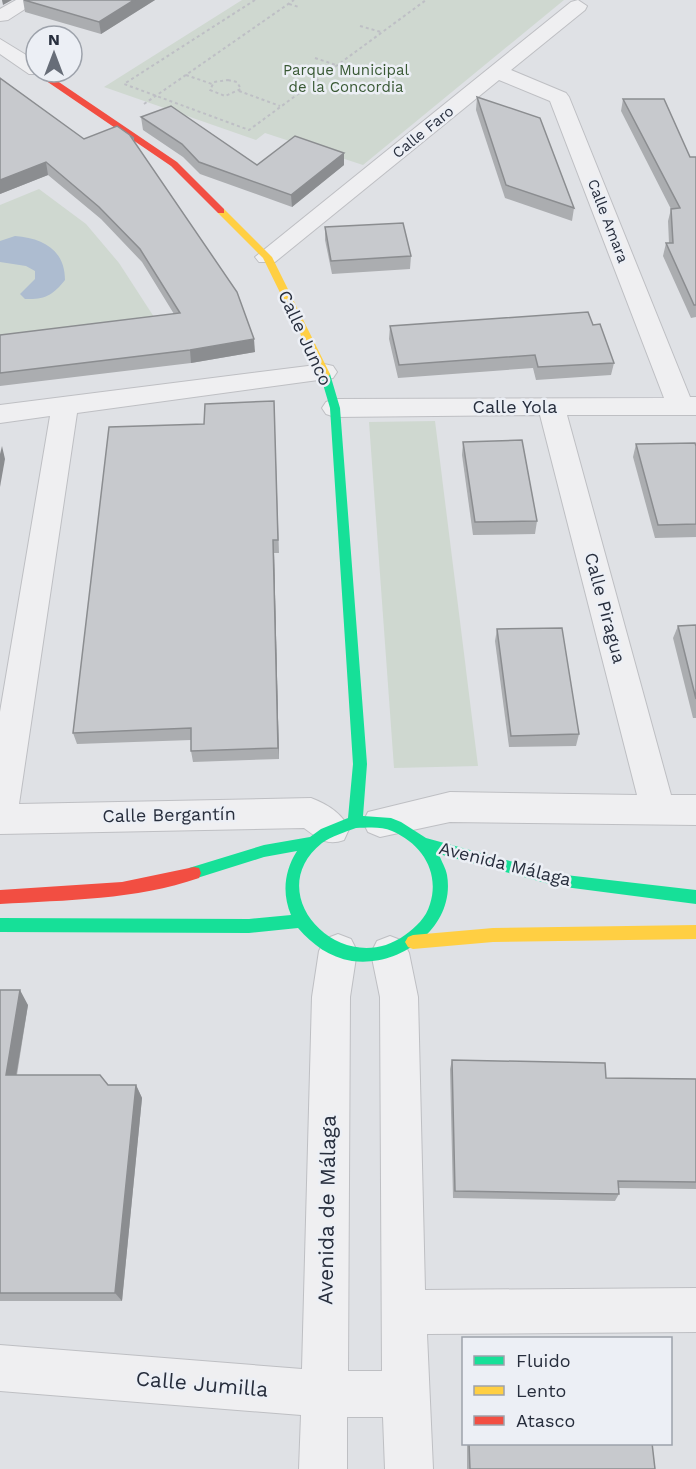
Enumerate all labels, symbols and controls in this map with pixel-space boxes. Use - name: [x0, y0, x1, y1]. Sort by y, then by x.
- north arrow: [24, 24, 84, 84]
- text: N: [48, 30, 60, 49]
- park label: Parque Municipal de la Concordia: [283, 61, 409, 96]
- street label: Calle Faro: [389, 102, 457, 162]
- street label: Calle Amara: [584, 177, 632, 266]
- street label: Calle Junco: [274, 287, 337, 389]
- street label: Calle Yola: [473, 396, 557, 417]
- street label: Calle Piragua: [581, 550, 630, 666]
- street label: Calle Bergantín: [102, 803, 236, 826]
- street label: Avenida Málaga: [437, 837, 573, 890]
- street label: Avenida de Málaga: [312, 1115, 341, 1305]
- legend: [462, 1337, 672, 1445]
- text: Fluido: [516, 1350, 570, 1371]
- street label: Calle Jumilla: [135, 1365, 269, 1402]
- text: Lento: [516, 1380, 566, 1401]
- text: Atasco: [516, 1410, 575, 1431]

